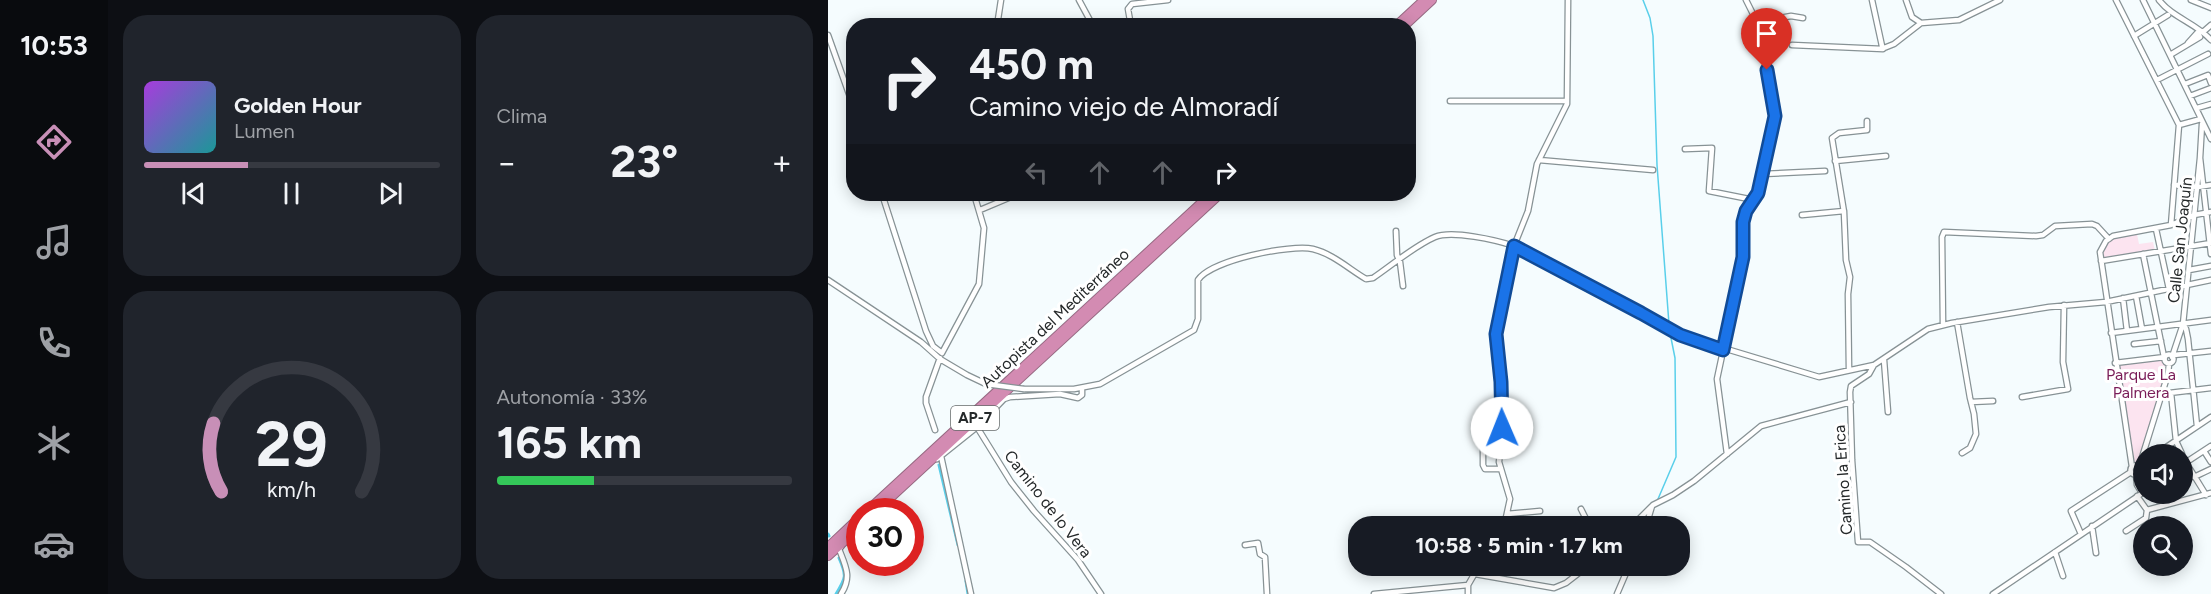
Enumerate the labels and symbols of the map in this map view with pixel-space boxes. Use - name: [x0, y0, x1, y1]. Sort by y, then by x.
- pin: [1741, 8, 1792, 70]
- street label: Calle San Joaquín: [2164, 176, 2196, 304]
- street label: Autopista del Mediterráneo: [977, 244, 1133, 392]
- park label: Parque La Palmera: [2106, 365, 2176, 402]
- position arrow: [1470, 396, 1534, 460]
- road number: AP-7: [951, 406, 999, 430]
- street label: Camino la Erica: [1830, 424, 1856, 536]
- street label: Camino de lo Vera: [1000, 447, 1096, 561]
- speed limit sign: 30: [846, 498, 924, 576]

